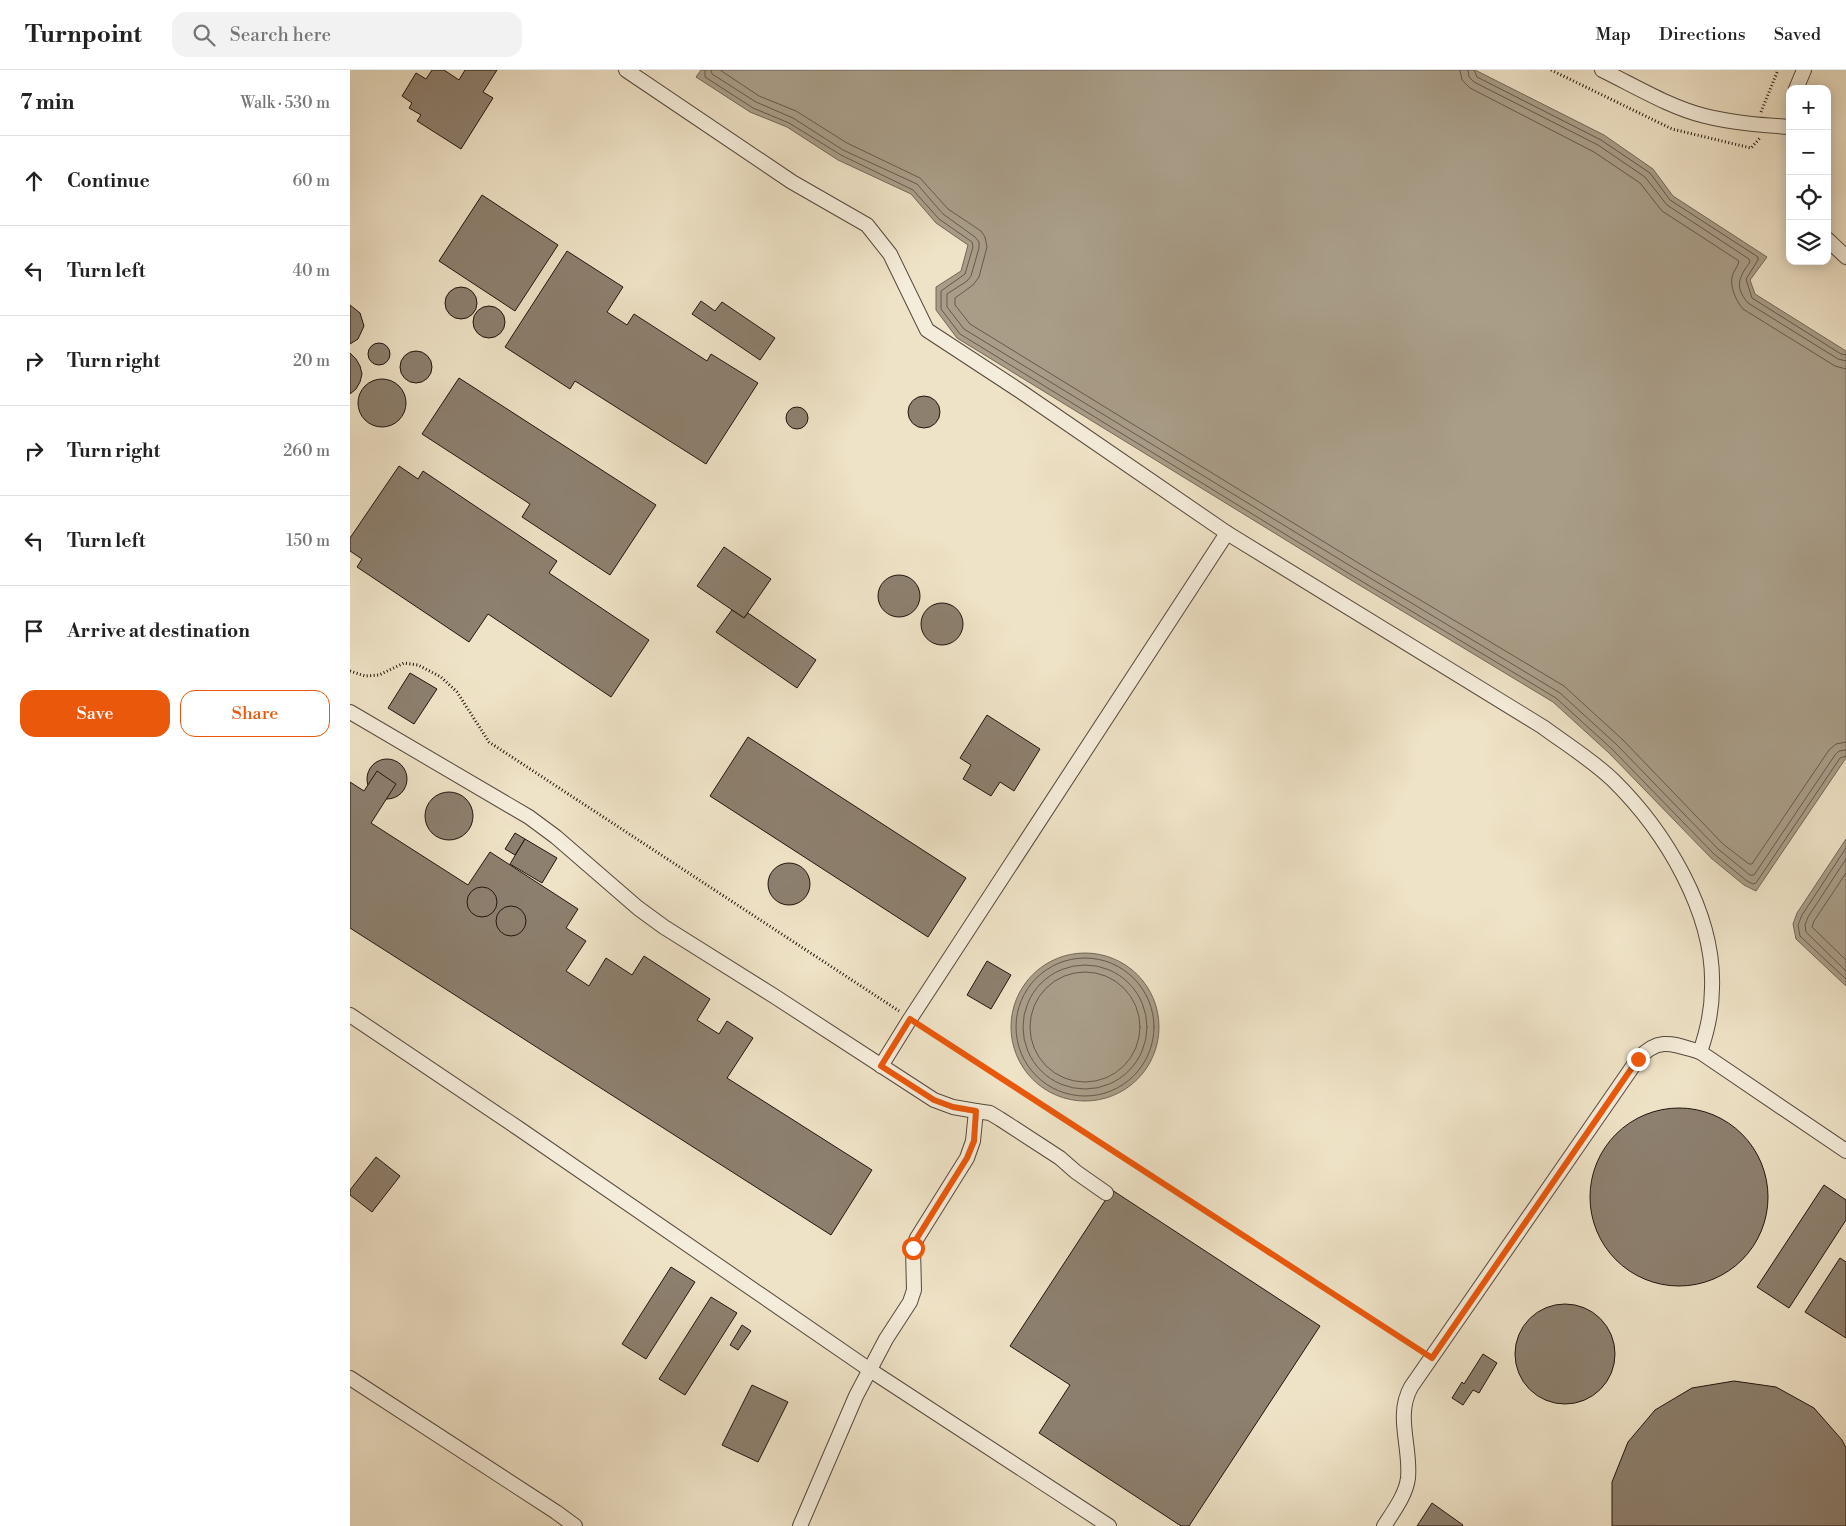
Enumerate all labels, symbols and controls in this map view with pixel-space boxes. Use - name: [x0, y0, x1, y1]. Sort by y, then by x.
- search box: [172, 12, 522, 57]
- text: Turnpoint: [25, 20, 142, 50]
- icon: search: [190, 21, 218, 49]
- text: Search here: [230, 23, 331, 47]
- text: Map: [1595, 23, 1631, 46]
- text: Directions: [1659, 23, 1746, 46]
- text: Saved: [1774, 23, 1821, 46]
- map controls: [1786, 85, 1831, 265]
- button: +: [1786, 85, 1831, 130]
- text: 7 min: [20, 90, 74, 116]
- text: Walk · 530 m: [241, 93, 330, 113]
- button: −: [1786, 130, 1831, 175]
- icon: ahead: [20, 167, 48, 195]
- text: Continue: [67, 169, 150, 193]
- text: 60 m: [292, 171, 330, 191]
- button: locate: [1786, 175, 1831, 220]
- button: layers: [1786, 220, 1831, 265]
- icon: left: [20, 257, 48, 285]
- text: Turn left: [67, 259, 146, 283]
- text: 40 m: [293, 261, 330, 281]
- icon: right: [20, 347, 48, 375]
- text: Turn right: [67, 349, 160, 373]
- text: 20 m: [293, 351, 330, 371]
- icon: right: [20, 437, 48, 465]
- text: Turn right: [67, 439, 160, 463]
- text: 260 m: [283, 441, 330, 461]
- icon: left: [20, 527, 48, 555]
- text: Turn left: [67, 529, 146, 553]
- text: 150 m: [286, 531, 330, 551]
- icon: arrive: [20, 617, 48, 645]
- text: Arrive at destination: [67, 619, 250, 643]
- button: Save: [20, 690, 170, 737]
- button: Share: [180, 690, 330, 737]
- route end: [1627, 1048, 1650, 1071]
- route start: [902, 1237, 925, 1260]

